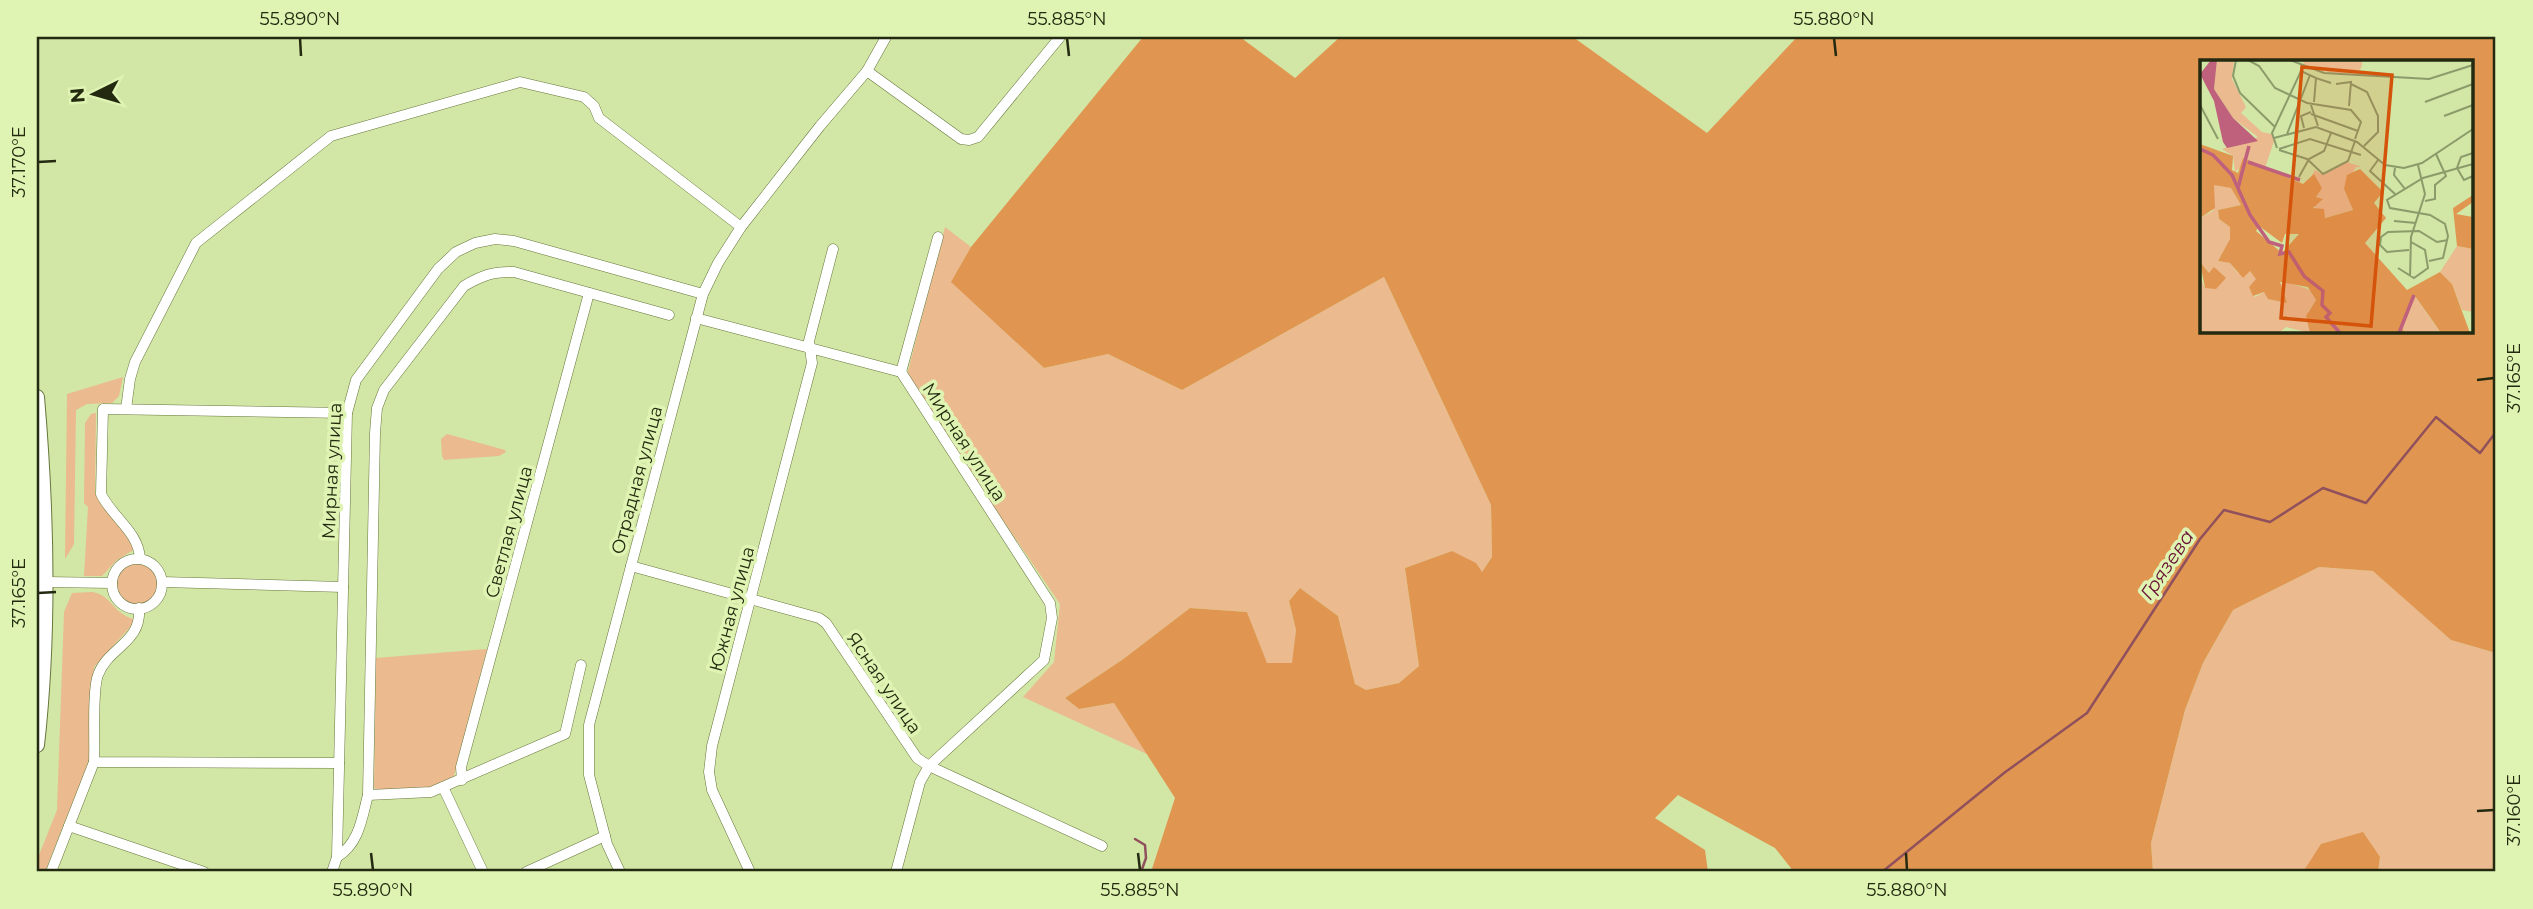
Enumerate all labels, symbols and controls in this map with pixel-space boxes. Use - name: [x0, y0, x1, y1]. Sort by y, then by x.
- text: 55.890°N: [260, 8, 340, 30]
- text: 55.885°N: [1027, 8, 1107, 30]
- text: 55.880°N: [1793, 8, 1875, 30]
- north arrow: [60, 60, 130, 130]
- inset map: [2200, 60, 2474, 332]
- text: N: [65, 87, 90, 104]
- text: 37.170°E: [8, 126, 30, 198]
- text: 37.165°E: [2503, 343, 2525, 413]
- street label: Мирная улица: [918, 379, 1010, 505]
- street label: Мирная улица: [317, 402, 347, 540]
- street label: Отрадная улица: [607, 403, 667, 557]
- street label: Светлая улица: [481, 463, 537, 601]
- water label: Грязева: [2135, 526, 2199, 604]
- street label: Южная улица: [705, 544, 759, 674]
- text: 37.165°E: [8, 558, 30, 628]
- street label: Ясная улица: [842, 628, 926, 738]
- text: 37.160°E: [2503, 774, 2525, 846]
- text: 55.890°N: [333, 879, 413, 901]
- text: 55.885°N: [1100, 879, 1180, 901]
- text: 55.880°N: [1866, 879, 1948, 901]

